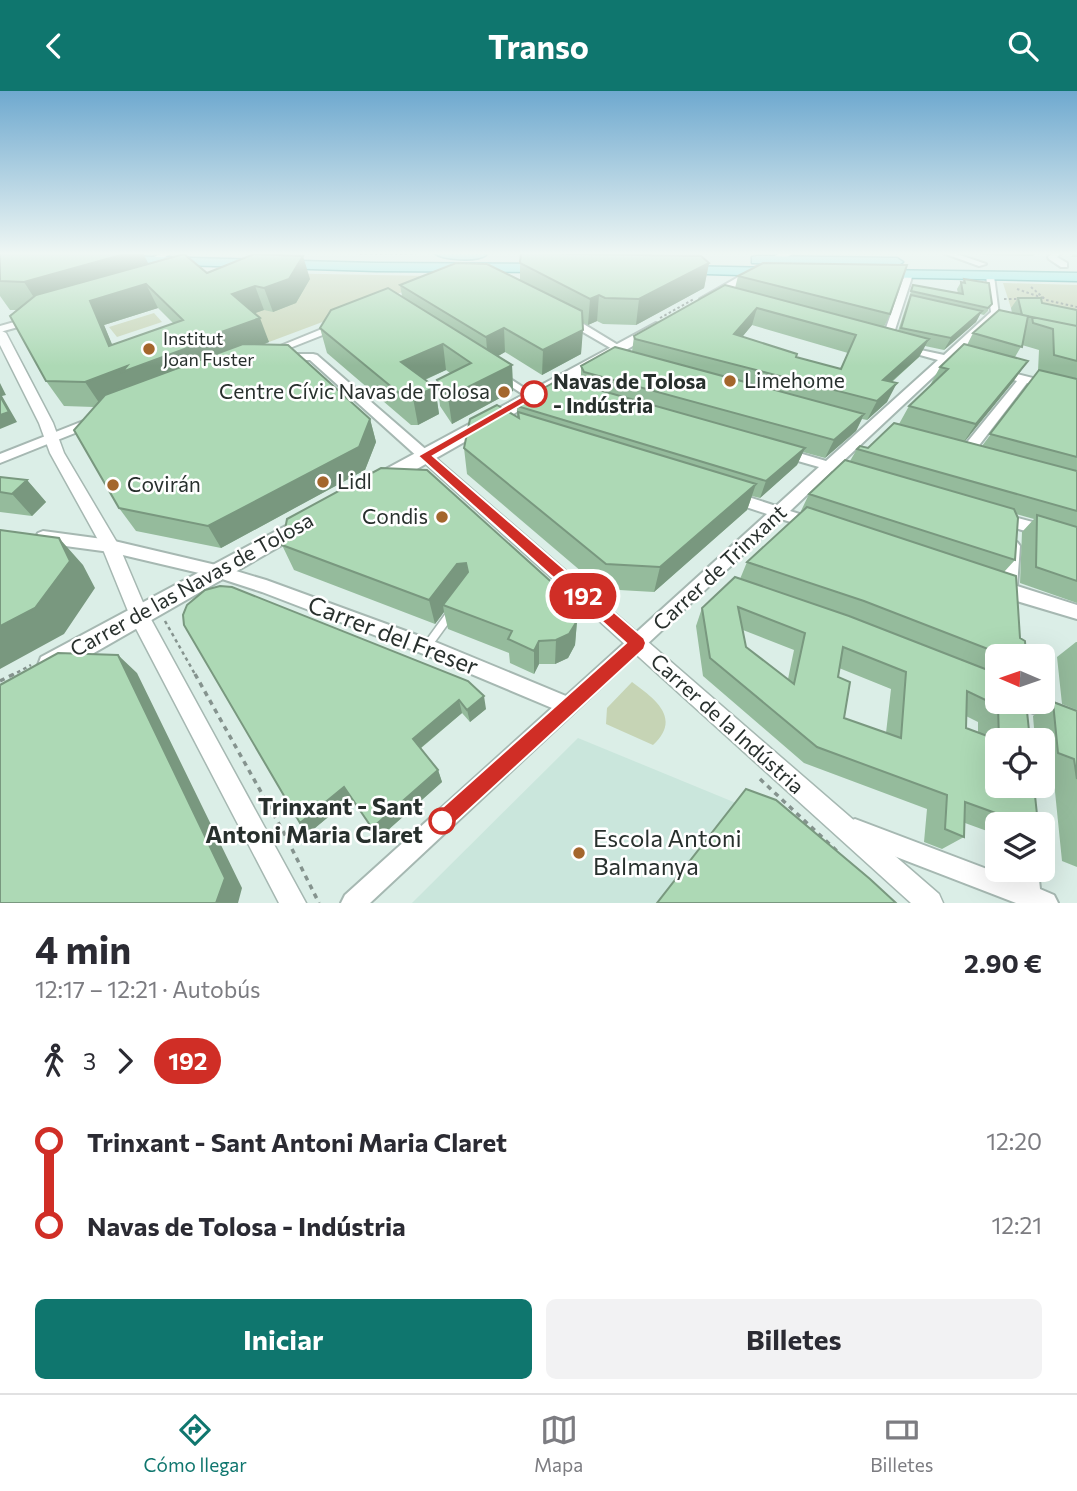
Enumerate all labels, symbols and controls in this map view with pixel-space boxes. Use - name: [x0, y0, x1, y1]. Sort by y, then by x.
- text: Transo: [488, 26, 589, 66]
- icon: back: [35, 27, 73, 65]
- icon: search: [1004, 27, 1042, 65]
- place label: Institut Joan Fuster: [163, 327, 254, 370]
- marker: Institut Joan Fuster: [141, 341, 157, 357]
- place label: Limehome: [744, 367, 845, 392]
- place label: Navas de Tolosa - Indústria: [553, 368, 706, 417]
- marker: Limehome: [722, 373, 738, 389]
- place label: Centre Cívic Navas de Tolosa: [219, 378, 490, 403]
- marker: Navas de Tolosa - Indústria: [521, 381, 547, 407]
- marker: Centre Cívic Navas de Tolosa: [496, 384, 512, 400]
- place label: Lidl: [337, 468, 372, 493]
- place label: Covirán: [127, 471, 201, 496]
- marker: Lidl: [315, 474, 331, 490]
- marker: Covirán: [105, 477, 121, 493]
- street label: Carrer de Trinxant: [647, 499, 791, 635]
- place label: Condis: [362, 503, 428, 528]
- street label: Carrer de las Navas de Tolosa: [65, 506, 317, 661]
- marker: Condis: [434, 509, 450, 525]
- line badge: 192: [543, 573, 623, 619]
- text: 192: [563, 581, 603, 610]
- street label: Carrer del Freser: [304, 589, 483, 681]
- north arrow: [985, 644, 1055, 714]
- map controls: [985, 644, 1055, 882]
- street label: Carrer de la Indústria: [646, 648, 810, 798]
- button: locate: [985, 728, 1055, 798]
- place label: Trinxant - Sant Antoni Maria Claret: [205, 791, 423, 848]
- marker: Trinxant - Sant Antoni Maria Claret: [429, 808, 455, 834]
- button: layers: [985, 812, 1055, 882]
- place label: Escola Antoni Balmanya: [593, 823, 742, 880]
- marker: Escola Antoni Balmanya: [571, 845, 587, 861]
- text: 4 min: [35, 925, 131, 972]
- text: 2.90 €: [964, 947, 1042, 978]
- text: 12:17 – 12:21 · Autobús: [35, 975, 261, 1003]
- icon: walk: [35, 1042, 73, 1080]
- icon: forward: [106, 1042, 144, 1080]
- text: 192: [168, 1046, 207, 1075]
- text: 3: [83, 1047, 96, 1075]
- text: Trinxant - Sant Antoni Maria Claret: [87, 1126, 507, 1157]
- text: 12:20: [986, 1127, 1042, 1155]
- text: Navas de Tolosa - Indústria: [87, 1210, 406, 1241]
- text: 12:21: [991, 1211, 1042, 1239]
- button: Iniciar: [35, 1299, 532, 1379]
- button: Billetes: [546, 1299, 1042, 1379]
- tab: Cómo llegar: [144, 1411, 247, 1476]
- tab: Mapa: [534, 1411, 583, 1476]
- tab: Billetes: [870, 1411, 933, 1476]

